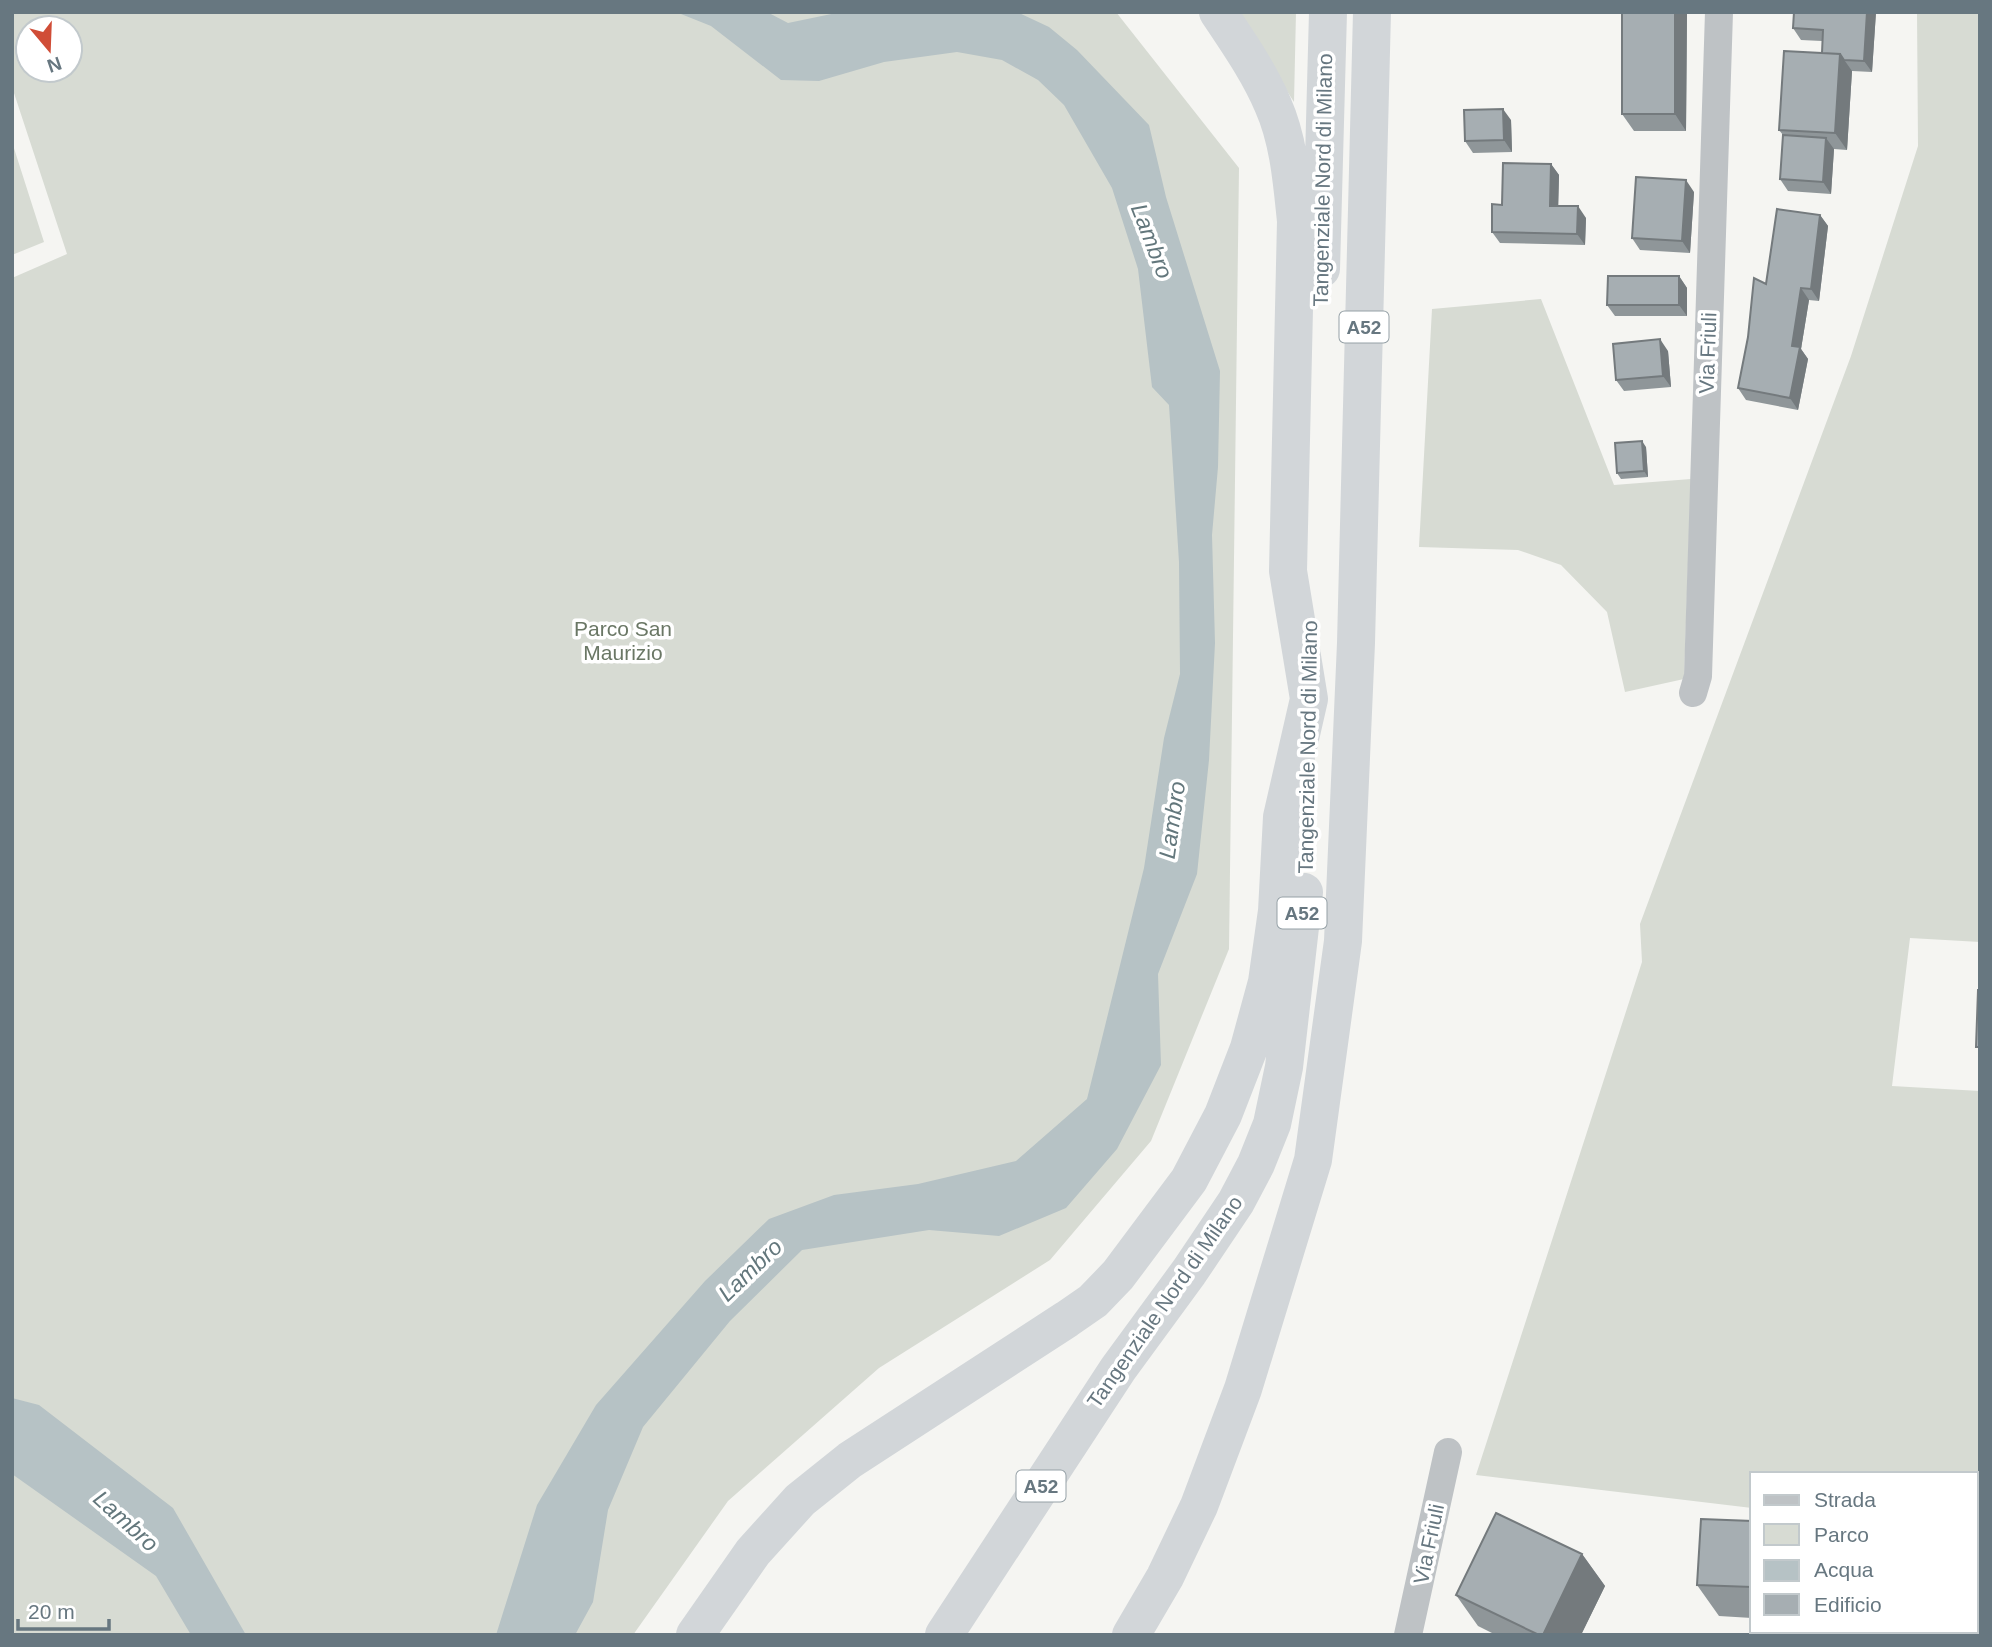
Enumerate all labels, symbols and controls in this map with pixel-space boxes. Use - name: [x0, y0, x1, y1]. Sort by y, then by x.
- north arrow: [14, 14, 84, 84]
- text: N: [44, 52, 64, 77]
- street label: Tangenziale Nord di Milano: [1309, 53, 1336, 307]
- water label: Lambro: [1126, 200, 1178, 282]
- road number: A52: [1340, 312, 1388, 342]
- street label: Via Friuli: [1695, 312, 1720, 394]
- park label: Parco San Maurizio: [574, 617, 672, 664]
- street label: Tangenziale Nord di Milano: [1294, 620, 1321, 874]
- water label: Lambro: [1154, 779, 1190, 860]
- road number: A52: [1278, 897, 1326, 928]
- street label: Tangenziale Nord di Milano: [1083, 1191, 1247, 1412]
- water label: Lambro: [713, 1233, 787, 1306]
- road number: A52: [1016, 1470, 1066, 1502]
- legend: [1750, 1472, 1978, 1633]
- water label: Lambro: [88, 1485, 164, 1557]
- text: Strada: [1814, 1488, 1876, 1511]
- street label: Via Friuli: [1409, 1502, 1448, 1586]
- text: Parco: [1814, 1523, 1869, 1546]
- text: Acqua: [1814, 1558, 1874, 1581]
- scale bar: [18, 1588, 108, 1632]
- text: Edificio: [1814, 1593, 1882, 1616]
- text: 20 m: [28, 1600, 75, 1623]

